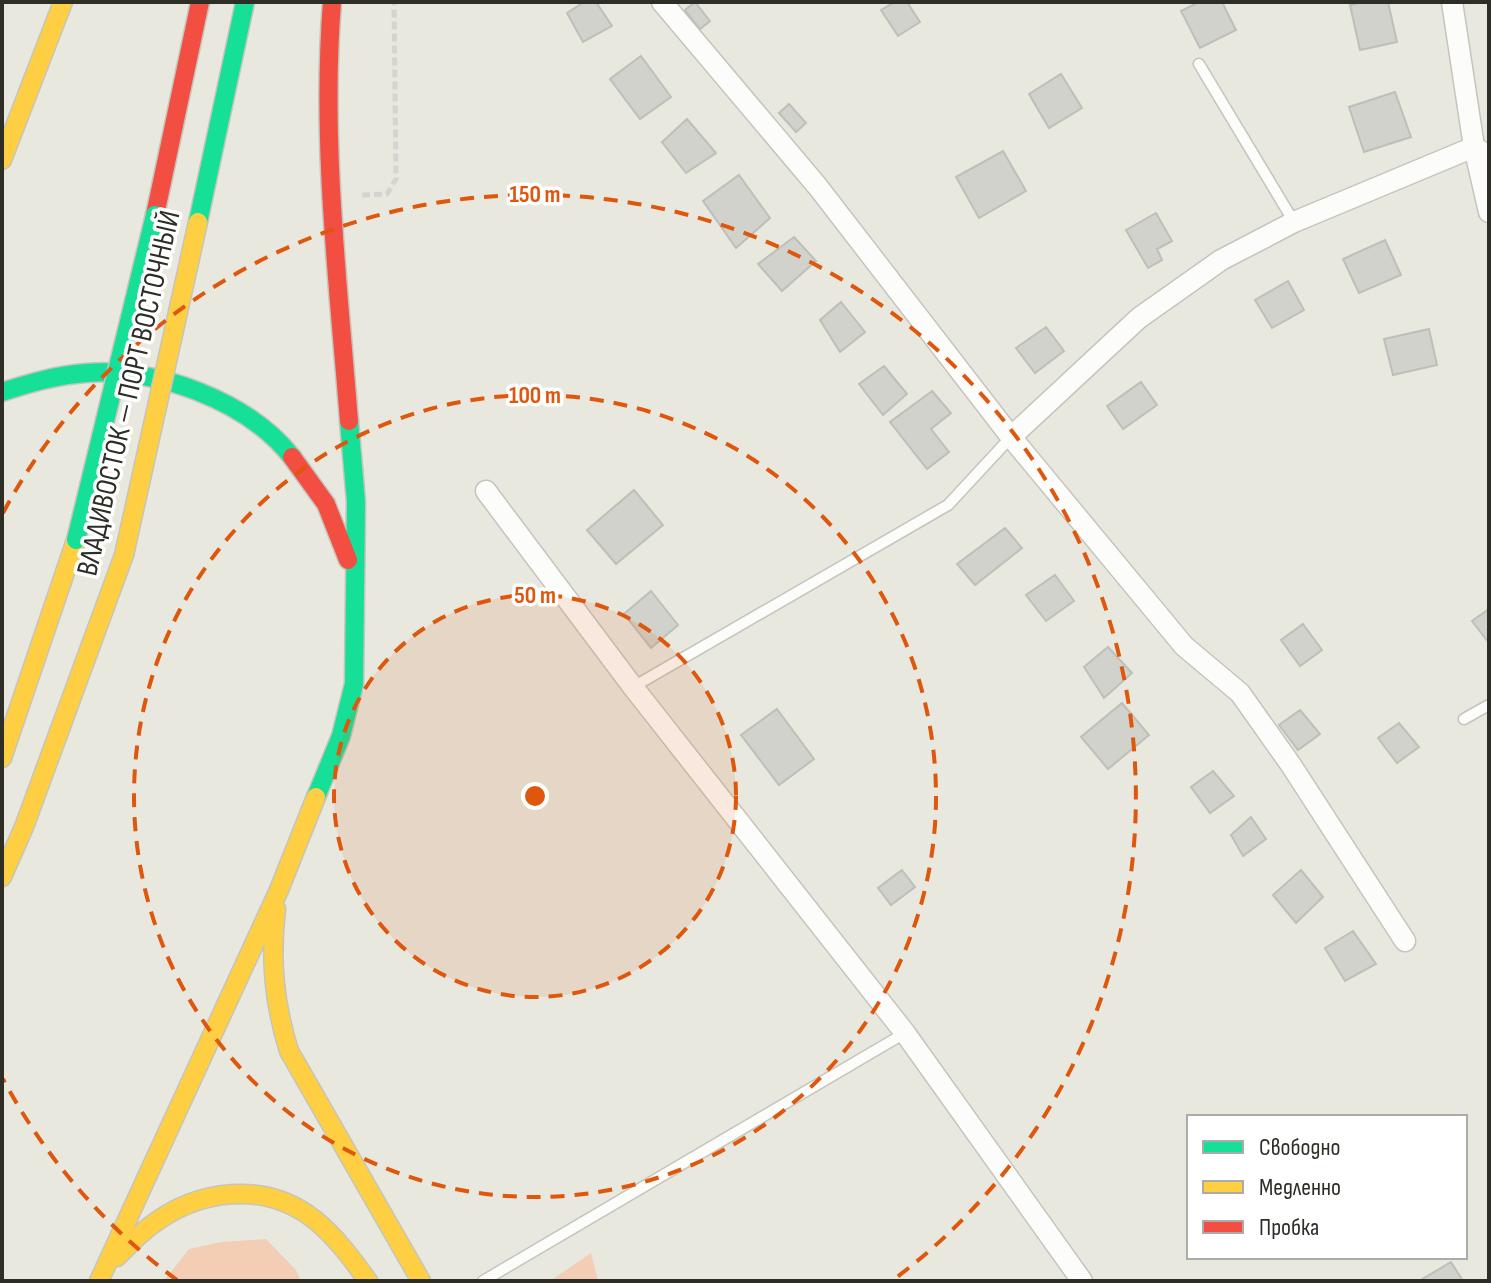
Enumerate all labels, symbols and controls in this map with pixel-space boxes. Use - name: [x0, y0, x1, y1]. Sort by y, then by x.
- text: 150 m: [509, 180, 561, 209]
- street label: ВЛАДИВОСТОК — ПОРТ ВОСТОЧНЫЙ: [69, 207, 189, 579]
- text: 100 m: [509, 381, 561, 410]
- text: 50 m: [514, 581, 556, 610]
- centre of rings: [521, 782, 549, 810]
- legend: [1187, 1115, 1467, 1259]
- text: Свободно: [1259, 1133, 1340, 1162]
- text: Медленно: [1259, 1173, 1341, 1202]
- text: Пробка: [1259, 1213, 1319, 1242]

